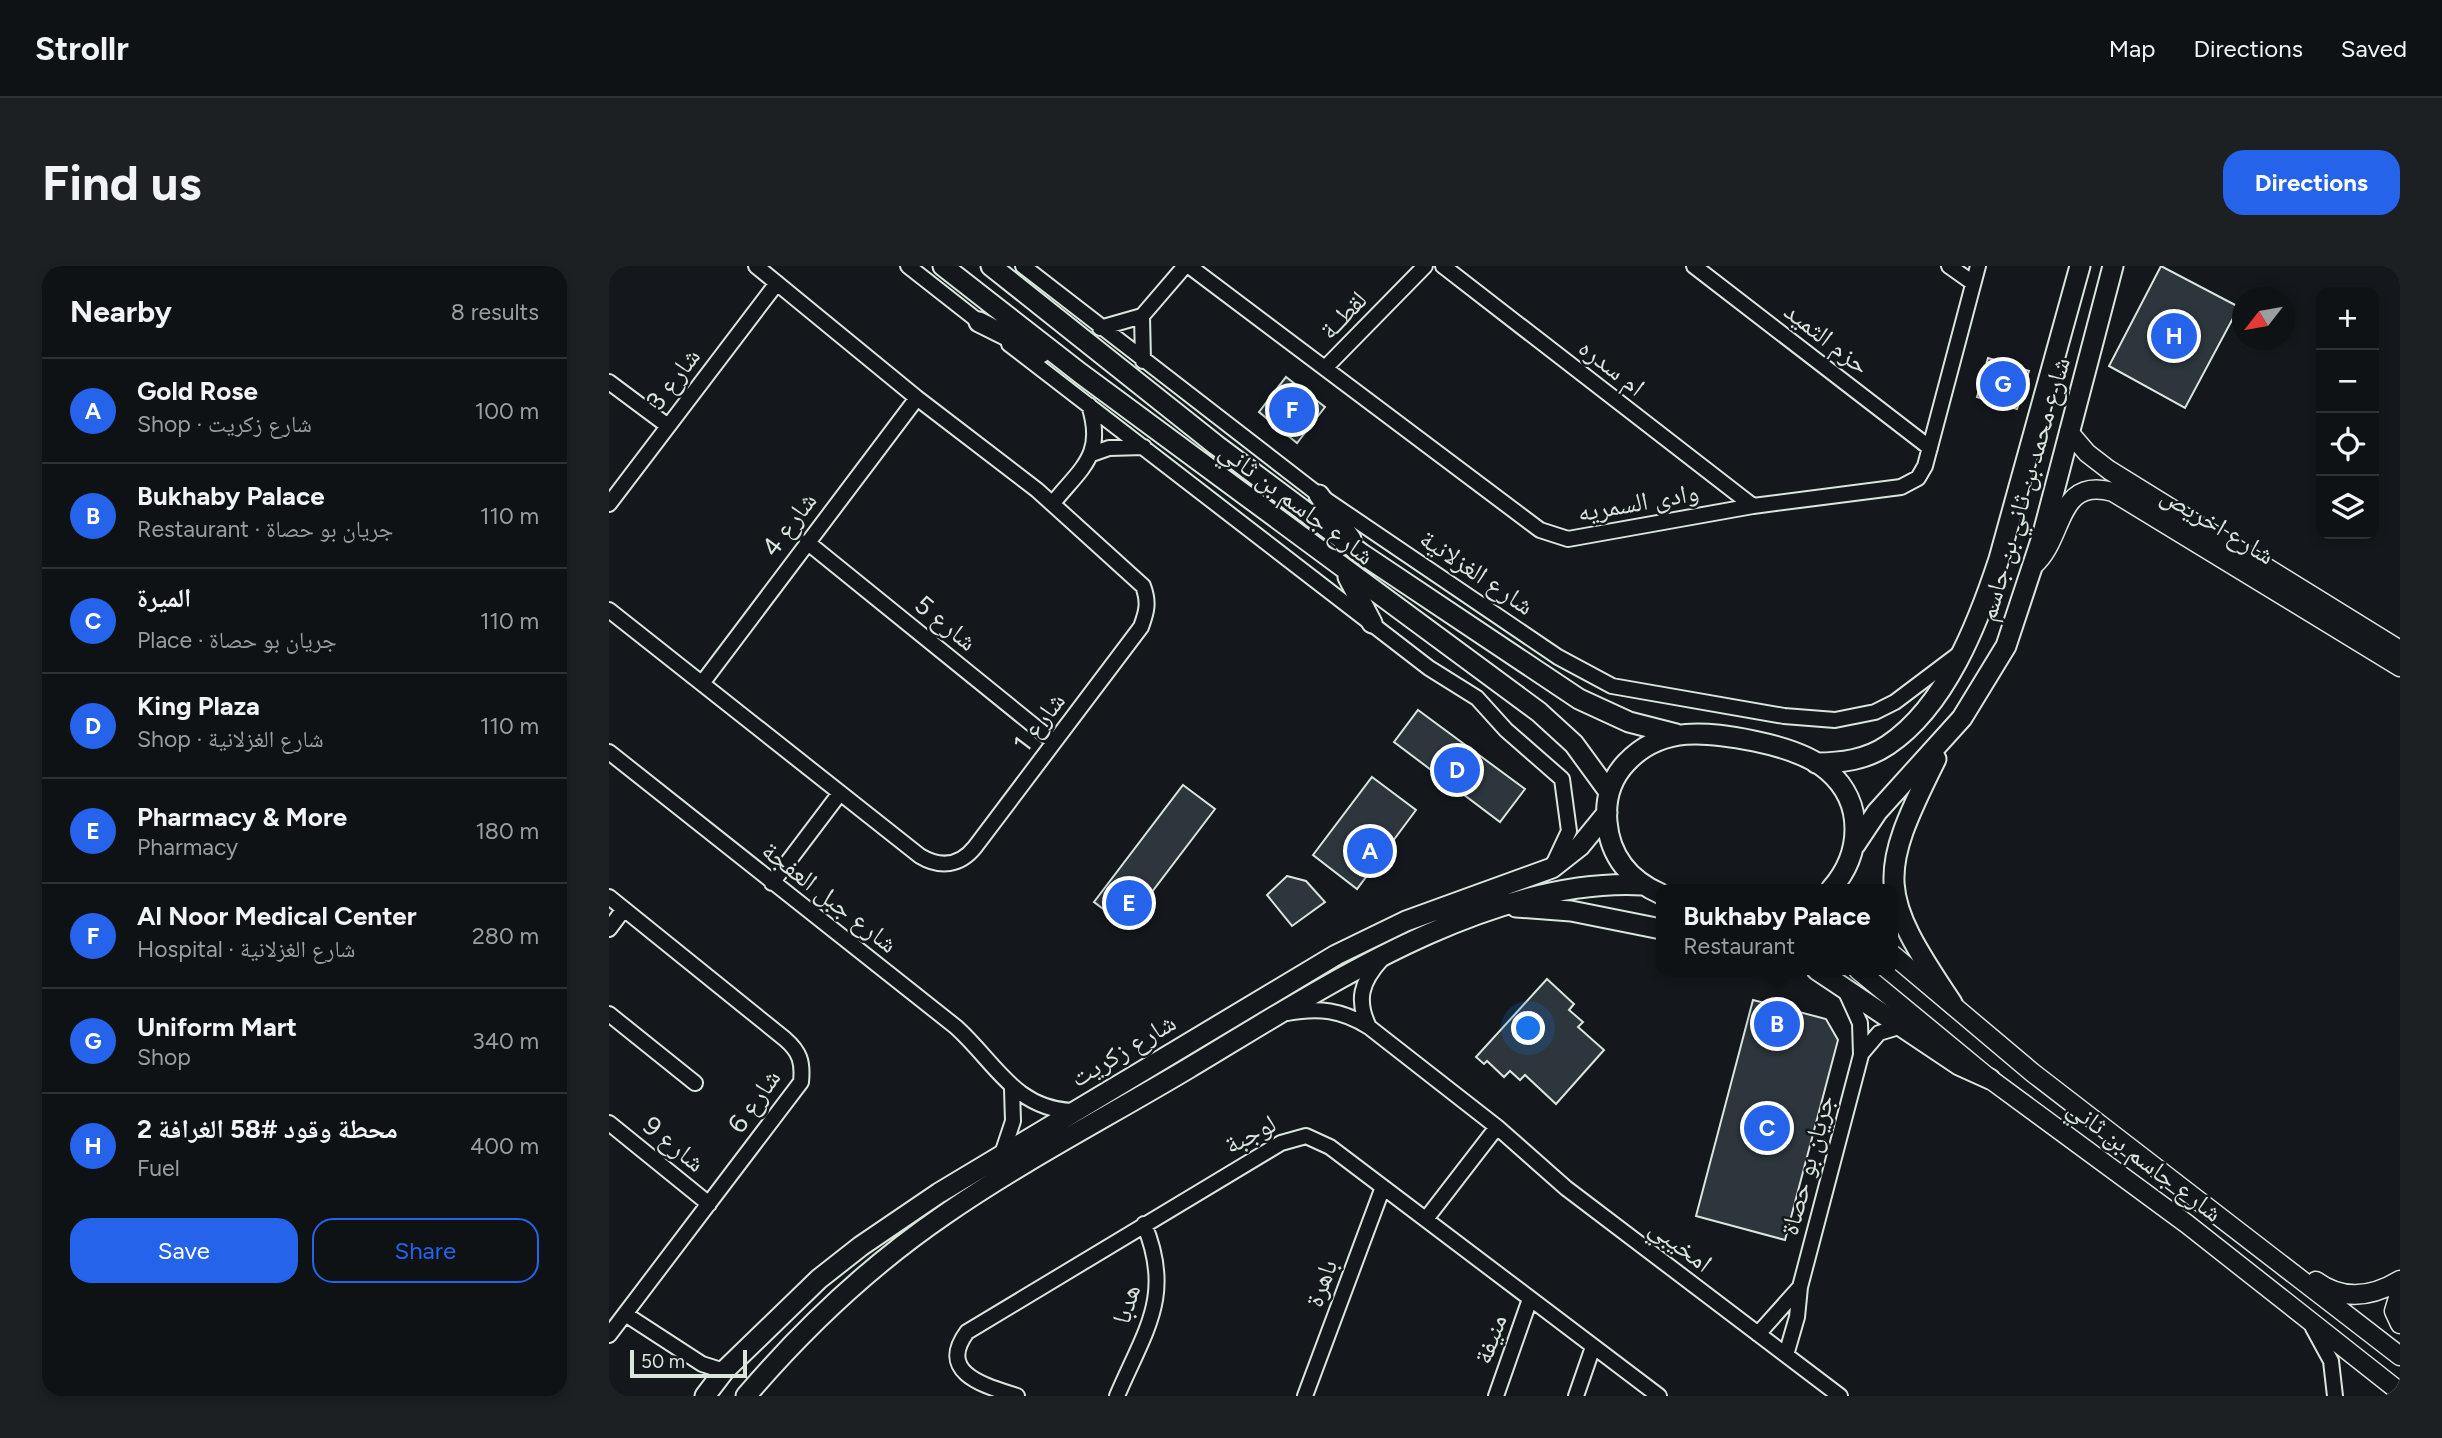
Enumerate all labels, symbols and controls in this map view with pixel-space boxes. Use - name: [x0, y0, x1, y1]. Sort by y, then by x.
- text: Strollr: [35, 29, 129, 68]
- text: Map: [2109, 34, 2155, 63]
- text: Directions: [2193, 34, 2303, 63]
- text: Saved: [2341, 34, 2407, 63]
- button: Directions: [2223, 150, 2400, 215]
- text: Find us: [42, 153, 201, 212]
- street label: لقطــة: [1313, 284, 1373, 346]
- north arrow: [2232, 287, 2295, 350]
- map controls: [2316, 287, 2379, 539]
- button: +: [2316, 287, 2379, 350]
- text: Nearby: [70, 293, 172, 330]
- street label: حزم الثميد: [1777, 295, 1876, 383]
- text: 8 results: [451, 298, 539, 326]
- pin: H: [2151, 310, 2197, 362]
- street label: ام سدره: [1571, 331, 1652, 404]
- street label: شارع 3: [639, 341, 707, 417]
- button: −: [2316, 350, 2379, 413]
- street label: شارع محمد بن ثاني بن جاسم: [1971, 353, 2081, 626]
- pin: G: [1980, 358, 2026, 410]
- text: Gold Rose: [137, 375, 258, 407]
- pin: F: [1269, 384, 1315, 436]
- text: A: [85, 397, 101, 425]
- text: 100 m: [475, 397, 539, 425]
- text: Shop · شارع زكريت: [137, 410, 312, 438]
- button: locate: [2316, 413, 2379, 476]
- street label: شارع جاسم بن ثاني: [1211, 434, 1381, 575]
- street label: وادى السمريه: [1575, 476, 1701, 528]
- button: layers: [2316, 476, 2379, 539]
- street label: شارع اخريص: [2156, 479, 2280, 571]
- text: Bukhaby Palace: [137, 480, 325, 512]
- street label: شارع 4: [755, 486, 823, 562]
- text: B: [86, 502, 100, 530]
- text: 110 m: [480, 502, 539, 530]
- text: Restaurant · جريان بو حصاة: [137, 515, 393, 543]
- street label: شارع الغزلانية: [1414, 522, 1540, 622]
- text: الميرة: [137, 582, 191, 614]
- street label: شارع 5: [908, 588, 984, 658]
- text: C: [85, 607, 101, 635]
- text: 110 m: [480, 607, 539, 635]
- text: Place · جريان بو حصاة: [137, 626, 337, 654]
- street label: شارع 1: [1006, 686, 1072, 758]
- text: King Plaza: [137, 690, 260, 722]
- text: D: [85, 712, 101, 740]
- text: 110 m: [480, 712, 539, 740]
- text: Shop · شارع الغزلانية: [137, 725, 324, 753]
- pin: D: [1434, 744, 1480, 796]
- text: Pharmacy & More: [137, 801, 347, 833]
- text: E: [86, 817, 100, 845]
- text: 180 m: [475, 817, 539, 845]
- pin: A: [1347, 825, 1393, 877]
- text: Pharmacy: [137, 833, 238, 861]
- street label: شارع جبل العفجة: [756, 834, 904, 960]
- pin: E: [1106, 877, 1152, 929]
- popup: [1656, 884, 1898, 975]
- text: Al Noor Medical Center: [137, 900, 417, 932]
- text: Bukhaby Palace: [1683, 900, 1871, 932]
- text: F: [87, 922, 99, 950]
- text: 280 m: [472, 922, 539, 950]
- text: Restaurant: [1683, 932, 1795, 960]
- text: Hospital · شارع الغزلانية: [137, 935, 355, 963]
- pin: B: [1754, 998, 1800, 1050]
- street label: شارع زكريت: [1064, 1006, 1182, 1094]
- text: Uniform Mart: [137, 1011, 297, 1043]
- your location: [1511, 1011, 1545, 1045]
- text: G: [84, 1027, 102, 1055]
- text: 340 m: [472, 1027, 539, 1055]
- text: Shop: [137, 1043, 191, 1071]
- street label: شارع 6: [721, 1063, 787, 1139]
- street label: جريان بو حصاة: [1773, 1091, 1841, 1239]
- street label: شارع جاسم بن ثاني: [2059, 1091, 2229, 1232]
- pin: C: [1744, 1102, 1790, 1154]
- street label: لوجبة: [1219, 1107, 1281, 1161]
- street label: شارع 9: [637, 1109, 711, 1179]
- text: محطة وقود #58 الغرافة 2: [137, 1113, 398, 1145]
- text: H: [84, 1132, 102, 1160]
- text: 400 m: [470, 1132, 539, 1160]
- text: Fuel: [137, 1154, 180, 1182]
- street label: امخيبي: [1641, 1211, 1719, 1283]
- button: Save: [70, 1218, 298, 1283]
- button: Share: [312, 1218, 539, 1283]
- street label: باهرة: [1298, 1255, 1344, 1311]
- street label: هدبا: [1105, 1281, 1147, 1327]
- street label: منيفة: [1466, 1310, 1514, 1368]
- scale bar: [630, 1347, 747, 1379]
- text: 50 m: [641, 1350, 685, 1373]

